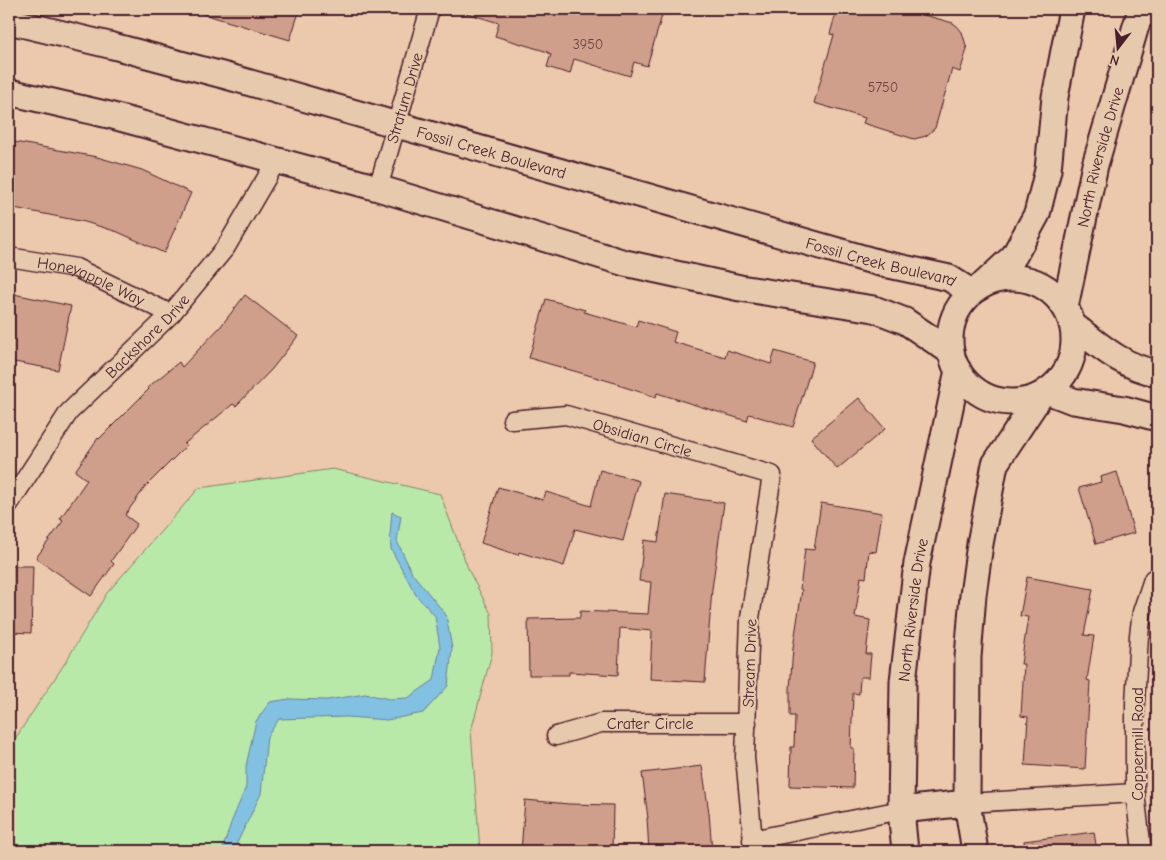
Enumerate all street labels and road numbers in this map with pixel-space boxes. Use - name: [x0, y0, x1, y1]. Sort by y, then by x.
- street label: Stratum Drive: [383, 51, 427, 145]
- street label: North Riverside Drive: [1074, 85, 1128, 229]
- street label: Fossil Creek Boulevard: [414, 123, 568, 183]
- street label: Fossil Creek Boulevard: [804, 234, 960, 291]
- street label: Honeyapple Way: [36, 254, 148, 310]
- street label: Backshore Drive: [102, 291, 194, 382]
- street label: Obsidian Circle: [591, 415, 694, 461]
- street label: North Riverside Drive: [895, 537, 932, 683]
- street label: Stream Drive: [739, 618, 761, 708]
- street label: Coppermill Road: [1129, 687, 1147, 801]
- street label: Crater Circle: [607, 715, 693, 733]

